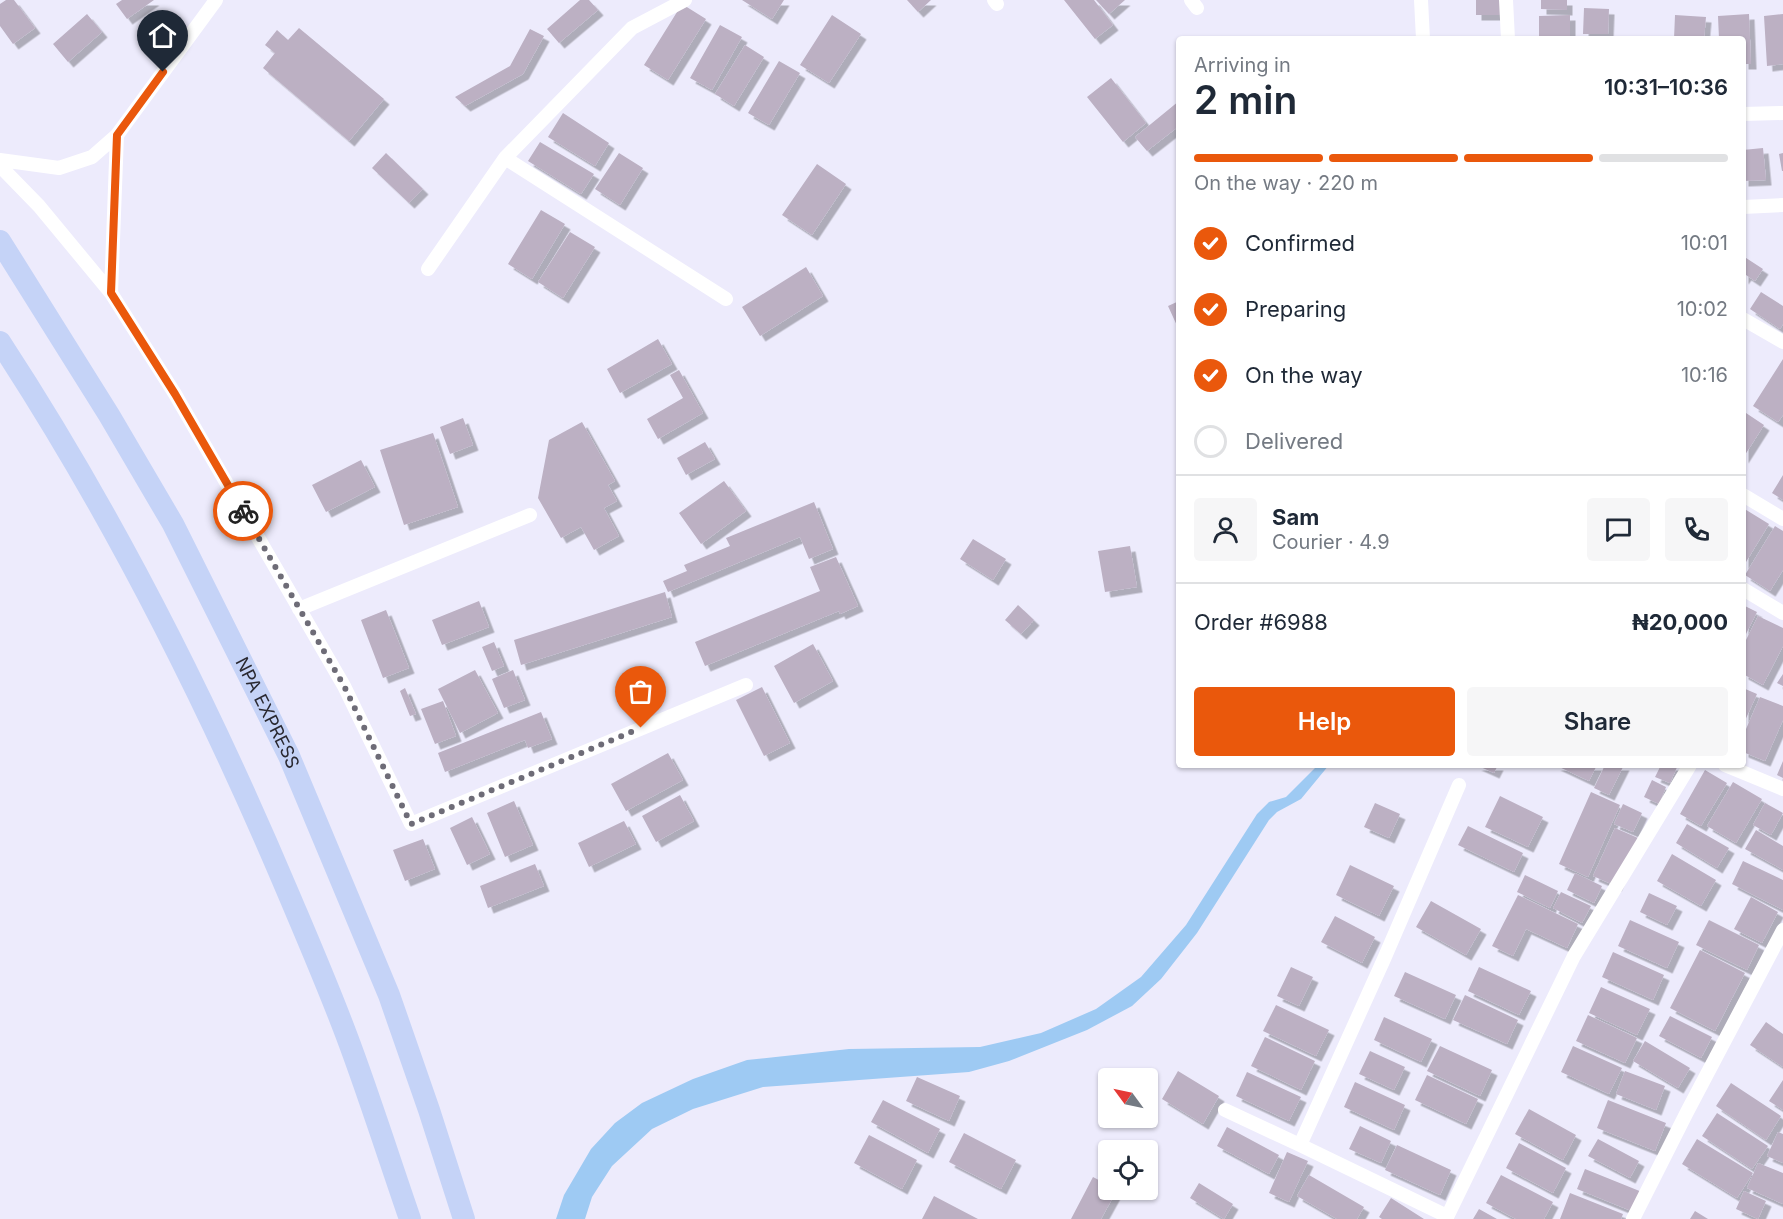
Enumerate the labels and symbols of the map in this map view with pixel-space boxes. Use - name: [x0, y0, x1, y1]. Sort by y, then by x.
- pin: [137, 10, 188, 72]
- courier: [213, 481, 273, 541]
- street label: NPA EXPRESS: [231, 654, 304, 771]
- pin: [615, 666, 666, 728]
- north arrow: [1098, 1068, 1158, 1128]

